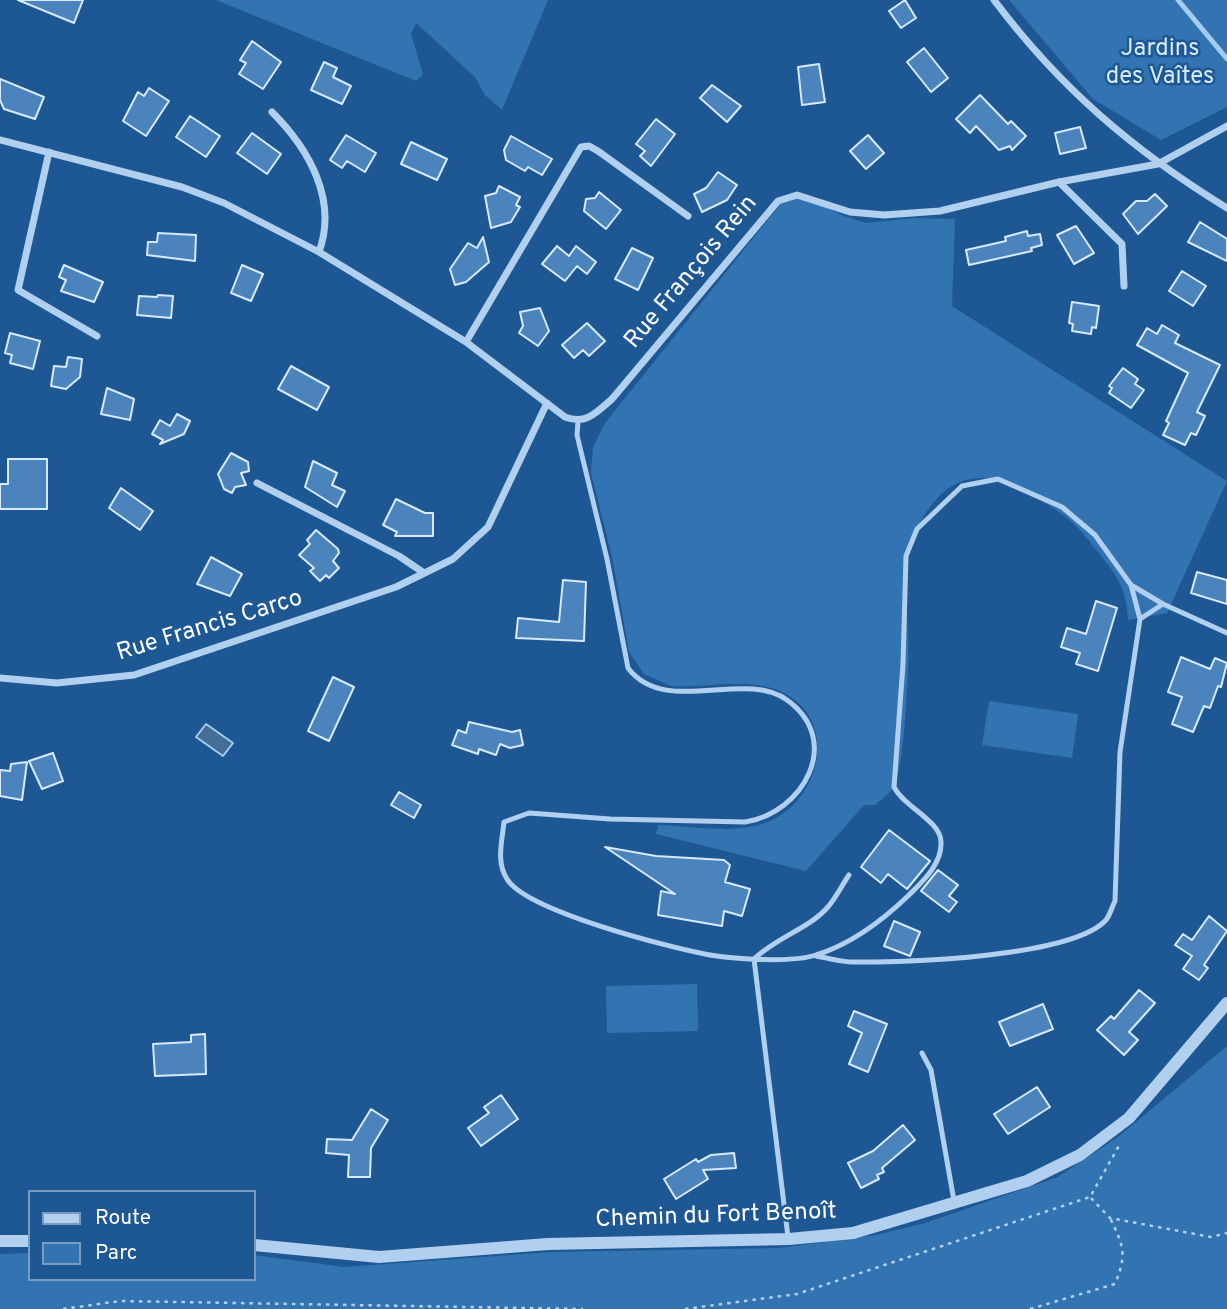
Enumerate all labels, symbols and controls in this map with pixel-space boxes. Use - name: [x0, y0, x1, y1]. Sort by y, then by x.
- park label: Jardins des Vaîtes: [1106, 36, 1214, 92]
- street label: Rue François Rein: [619, 190, 765, 356]
- street label: Rue Francis Carco: [114, 585, 306, 669]
- legend: [28, 1190, 256, 1281]
- street label: Chemin du Fort Benoît: [595, 1198, 837, 1236]
- text: Route: [95, 1205, 151, 1232]
- text: Parc: [95, 1240, 137, 1267]

